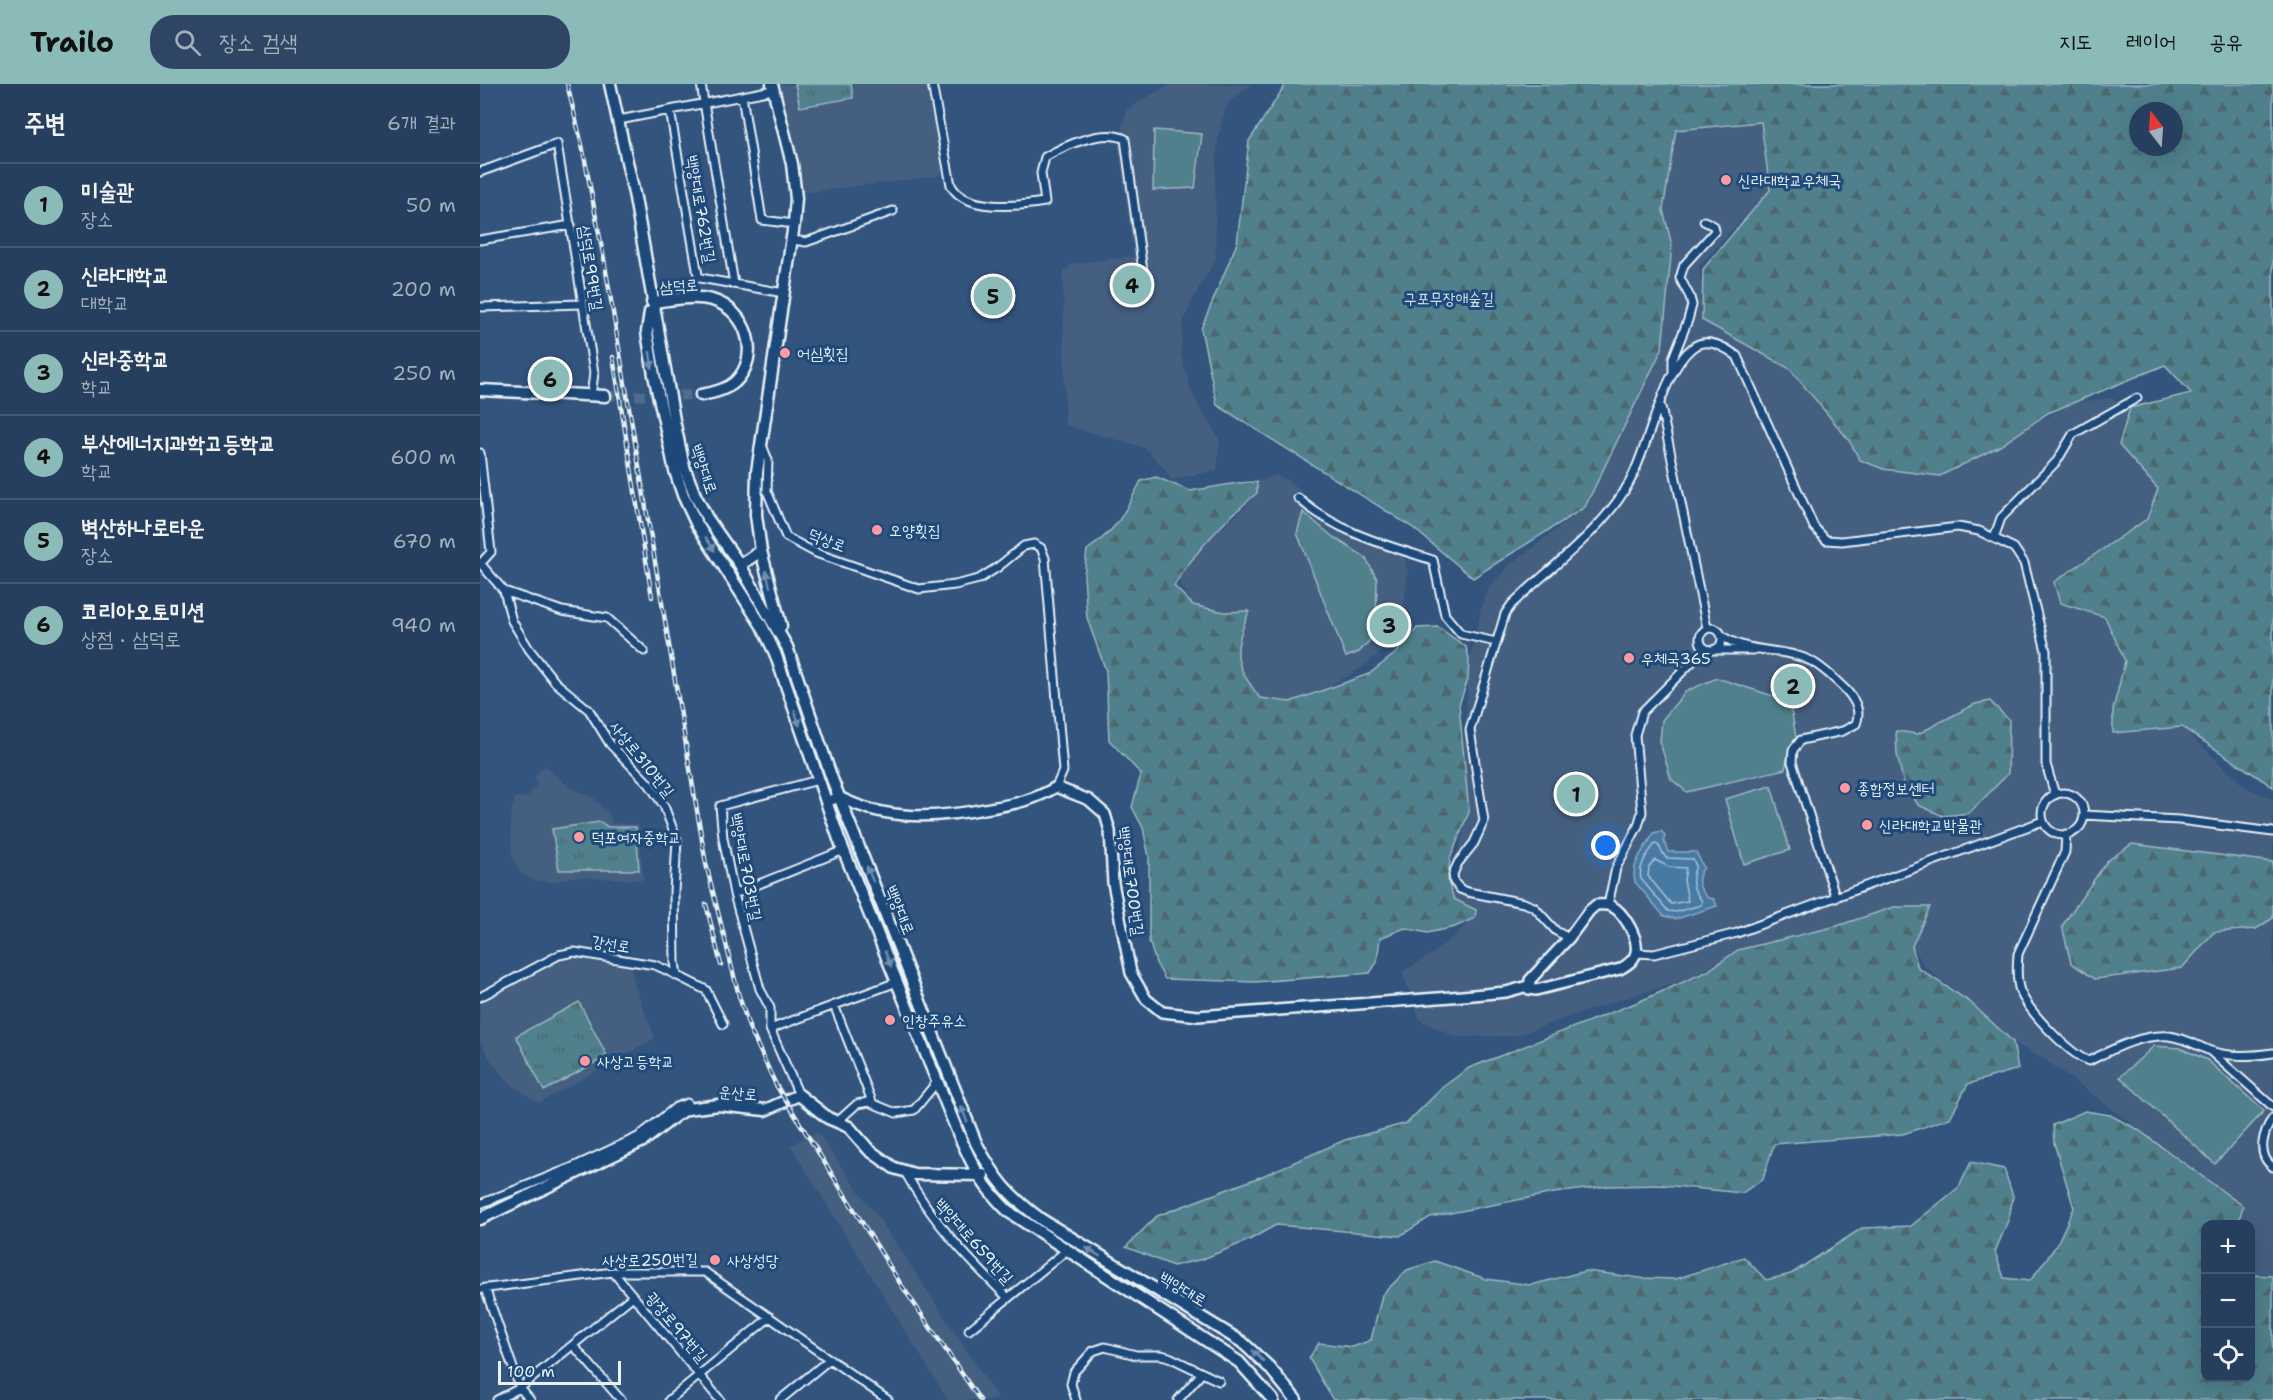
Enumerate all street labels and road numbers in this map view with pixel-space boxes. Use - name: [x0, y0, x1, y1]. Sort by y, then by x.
- street label: 백양대로762번길: [681, 153, 721, 265]
- street label: 삼덕로99번길: [574, 224, 608, 312]
- street label: 삼덕로: [659, 274, 699, 298]
- street label: 백양대로: [686, 441, 722, 497]
- street label: 덕상로: [805, 523, 849, 557]
- street label: 사상로310번길: [605, 717, 679, 802]
- street label: 백양대로703번길: [725, 811, 767, 923]
- street label: 백양대로700번길: [1113, 825, 1149, 937]
- street label: 백양대로: [881, 882, 919, 938]
- street label: 강선로: [590, 931, 632, 957]
- street label: 운산로: [718, 1081, 758, 1105]
- street label: 백양대로659번길: [930, 1194, 1018, 1288]
- street label: 사상로250번길: [602, 1249, 698, 1271]
- street label: 백양대로: [1156, 1267, 1210, 1311]
- street label: 광장로97번길: [641, 1287, 713, 1367]

